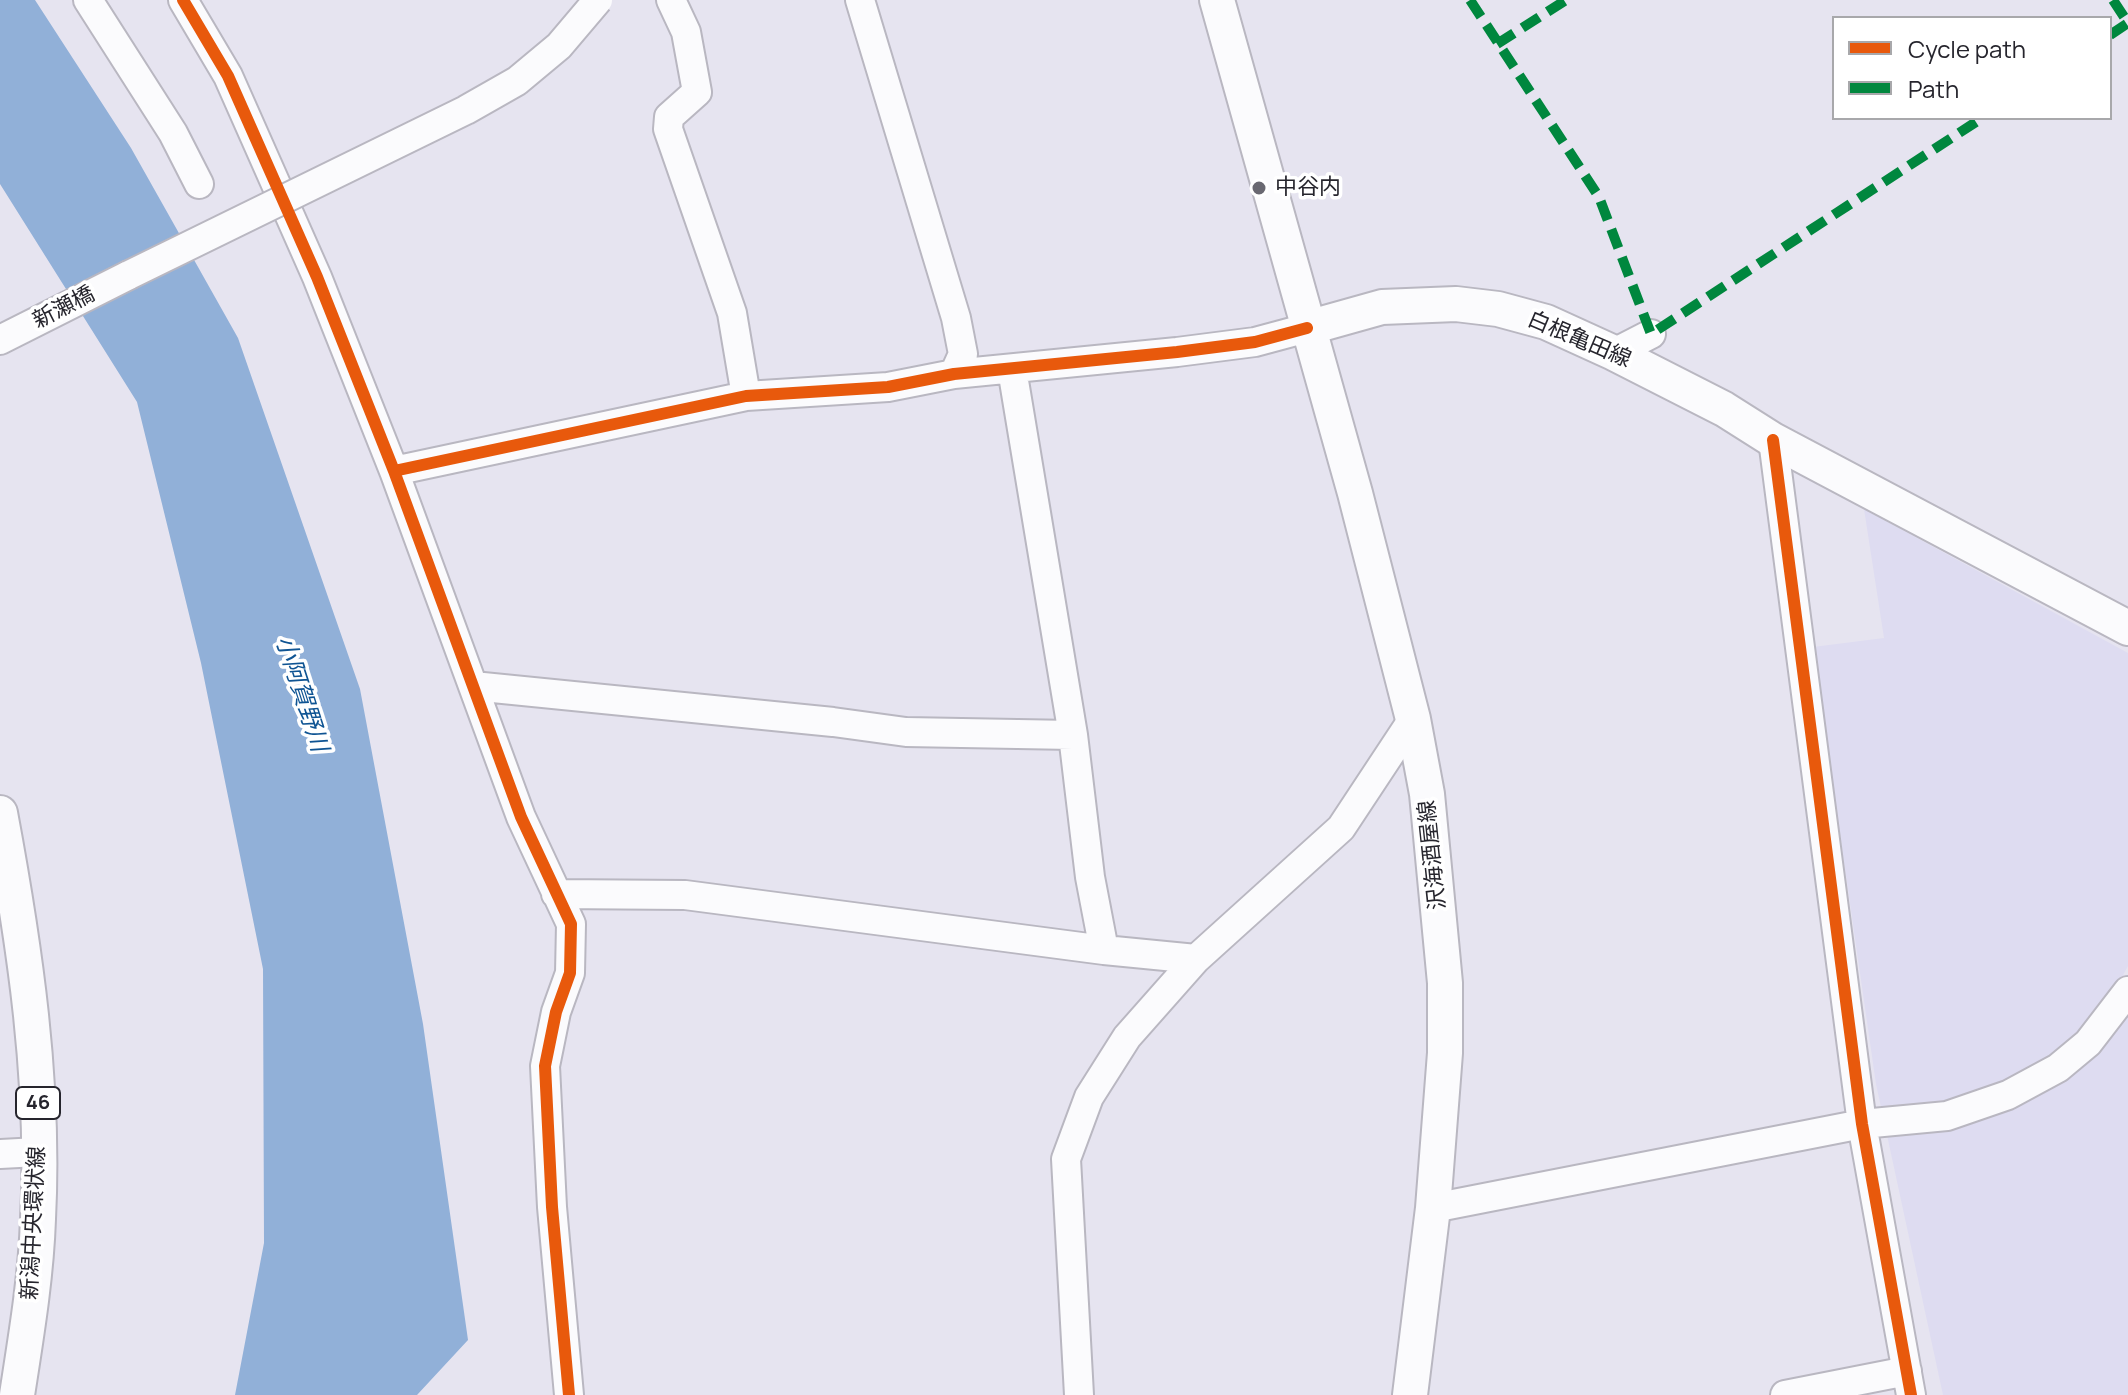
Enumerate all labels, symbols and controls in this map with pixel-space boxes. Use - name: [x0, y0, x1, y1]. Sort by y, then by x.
- legend: [1832, 16, 2112, 120]
- text: Cycle path: [1908, 32, 2026, 65]
- text: Path: [1908, 72, 1959, 105]
- place label: 中谷内: [1275, 175, 1341, 201]
- marker: 中谷内: [1250, 179, 1268, 197]
- street label: 新瀬橋: [29, 281, 99, 335]
- street label: 白根亀田線: [1523, 306, 1635, 374]
- water label: 小阿賀野川: [269, 632, 333, 756]
- street label: 沢海酒屋線: [1414, 799, 1452, 911]
- road number: 46: [16, 1087, 60, 1119]
- street label: 新潟中央環状線: [17, 1145, 51, 1301]

